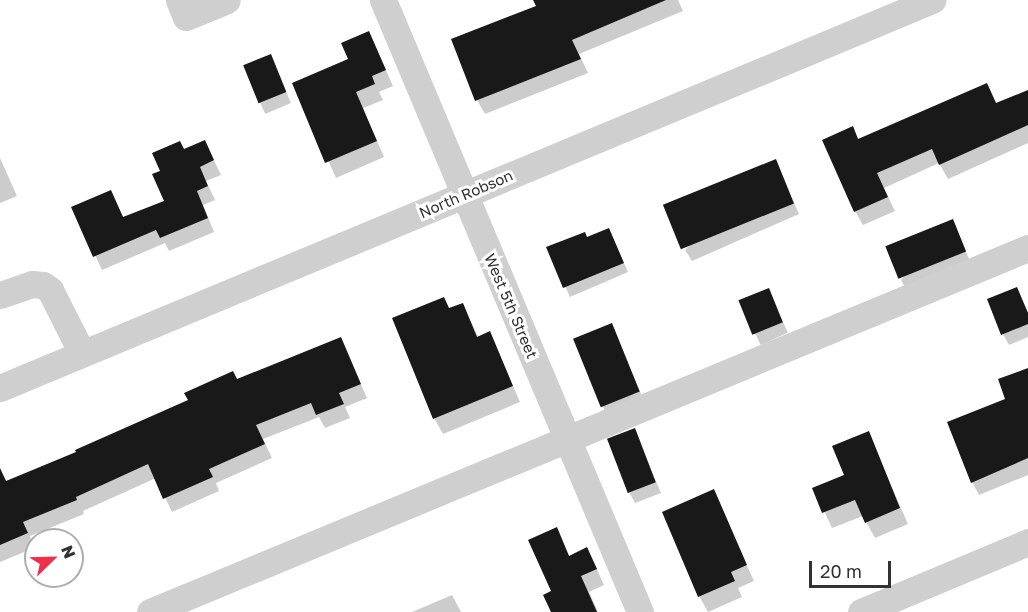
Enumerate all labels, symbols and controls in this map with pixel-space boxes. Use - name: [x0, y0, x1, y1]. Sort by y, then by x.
- street label: North Robson: [416, 166, 516, 222]
- street label: West 5th Street: [481, 251, 541, 361]
- north arrow: [24, 528, 84, 588]
- text: N: [57, 542, 80, 561]
- scale bar: [812, 549, 894, 587]
- text: 20 m: [820, 560, 862, 582]

